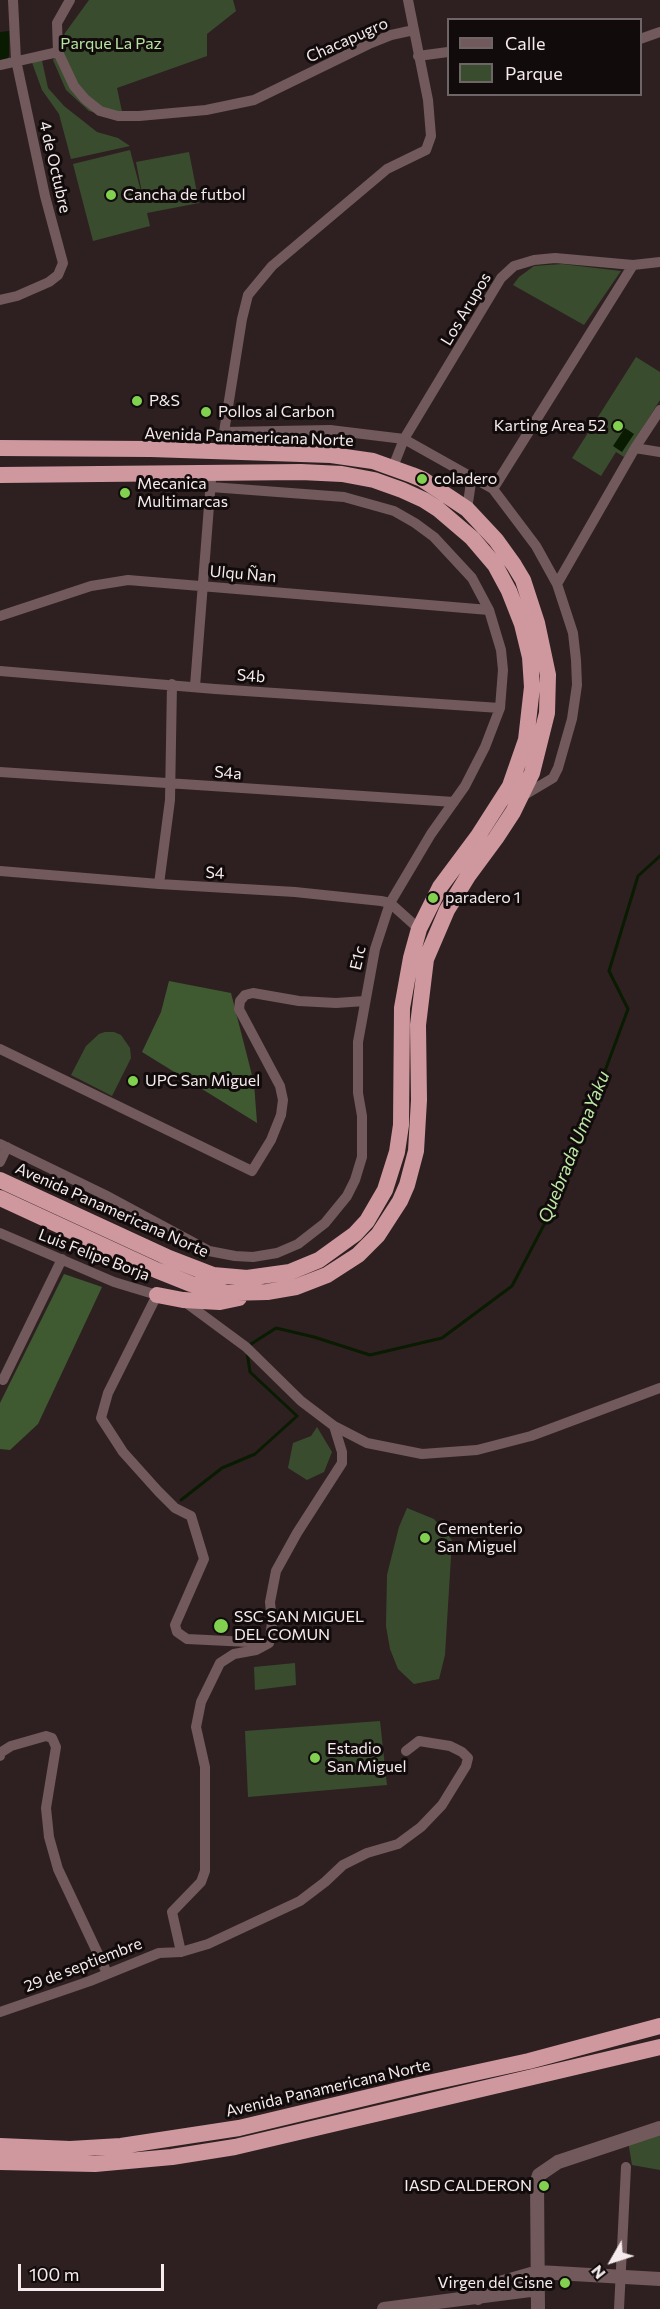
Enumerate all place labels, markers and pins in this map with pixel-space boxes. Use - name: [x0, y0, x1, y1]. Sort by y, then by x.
- place label: Cancha de futbol: [123, 185, 246, 205]
- marker: Cancha de futbol: [104, 188, 118, 202]
- place label: P&S: [149, 391, 180, 411]
- marker: P&S: [130, 394, 144, 408]
- place label: Pollos al Carbon: [218, 402, 335, 422]
- marker: Pollos al Carbon: [199, 405, 213, 419]
- place label: Karting Area 52: [494, 416, 606, 436]
- marker: Karting Area 52: [611, 419, 625, 433]
- place label: coladero: [434, 469, 497, 489]
- marker: coladero: [415, 472, 429, 486]
- place label: Mecanica Multimarcas: [137, 474, 228, 512]
- marker: Mecanica Multimarcas: [118, 486, 132, 500]
- place label: paradero 1: [445, 888, 521, 908]
- marker: paradero 1: [426, 891, 440, 905]
- place label: UPC San Miguel: [145, 1071, 260, 1091]
- marker: UPC San Miguel: [126, 1074, 140, 1088]
- place label: Cementerio San Miguel: [437, 1519, 523, 1557]
- marker: Cementerio San Miguel: [418, 1531, 432, 1545]
- place label: SSC SAN MIGUEL DEL COMUN: [234, 1607, 364, 1645]
- marker: SSC SAN MIGUEL DEL COMUN: [212, 1617, 230, 1635]
- place label: Estadio San Miguel: [327, 1739, 407, 1777]
- marker: Estadio San Miguel: [308, 1751, 322, 1765]
- place label: IASD CALDERON: [404, 2176, 532, 2196]
- marker: IASD CALDERON: [537, 2179, 551, 2193]
- place label: Virgen del Cisne: [438, 2273, 553, 2293]
- marker: Virgen del Cisne: [558, 2276, 572, 2290]

